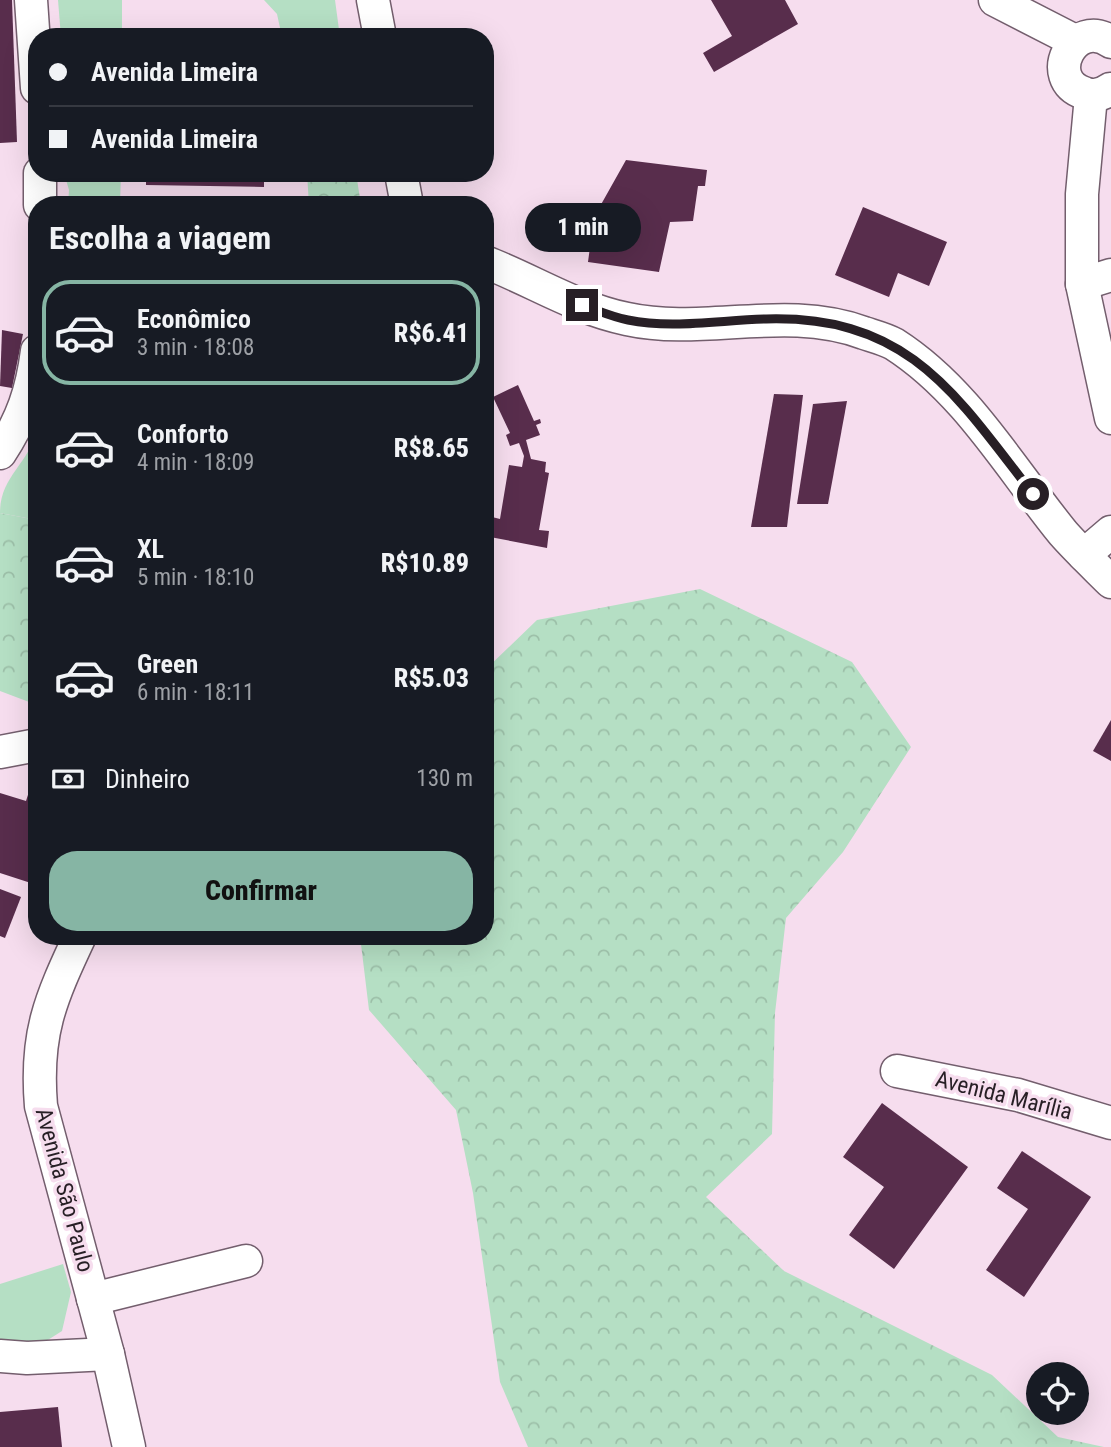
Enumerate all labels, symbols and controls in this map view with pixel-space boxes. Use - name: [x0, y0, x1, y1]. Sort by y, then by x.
- text: Avenida Limeira: [91, 57, 258, 87]
- text: Avenida Limeira: [91, 124, 258, 154]
- callout: 1 min: [524, 204, 640, 252]
- text: 1 min: [557, 214, 609, 241]
- text: Escolha a viagem: [49, 219, 271, 257]
- route end: [566, 289, 598, 321]
- icon: car: [53, 301, 116, 364]
- text: Econômico: [137, 304, 251, 334]
- text: R$6.41: [394, 318, 469, 348]
- text: 3 min · 18:08: [137, 334, 254, 361]
- icon: car: [53, 416, 116, 479]
- text: Conforto: [137, 419, 229, 449]
- text: R$8.65: [394, 433, 469, 463]
- text: 4 min · 18:09: [137, 449, 254, 476]
- route start: [1017, 478, 1049, 510]
- icon: car: [53, 531, 116, 594]
- text: XL: [137, 534, 164, 564]
- text: R$10.89: [381, 548, 469, 578]
- text: 5 min · 18:10: [137, 564, 254, 591]
- icon: car: [53, 646, 116, 709]
- text: Green: [137, 649, 198, 679]
- text: R$5.03: [394, 663, 469, 693]
- text: 6 min · 18:11: [137, 679, 254, 706]
- icon: cash: [49, 760, 87, 798]
- text: Dinheiro: [105, 764, 190, 794]
- text: 130 m: [416, 765, 473, 792]
- button: Confirmar: [49, 851, 473, 931]
- street label: Avenida Marília: [933, 1065, 1075, 1125]
- street label: Avenida São Paulo: [30, 1105, 99, 1275]
- map controls: [1026, 1362, 1089, 1425]
- button: locate: [1026, 1362, 1089, 1425]

